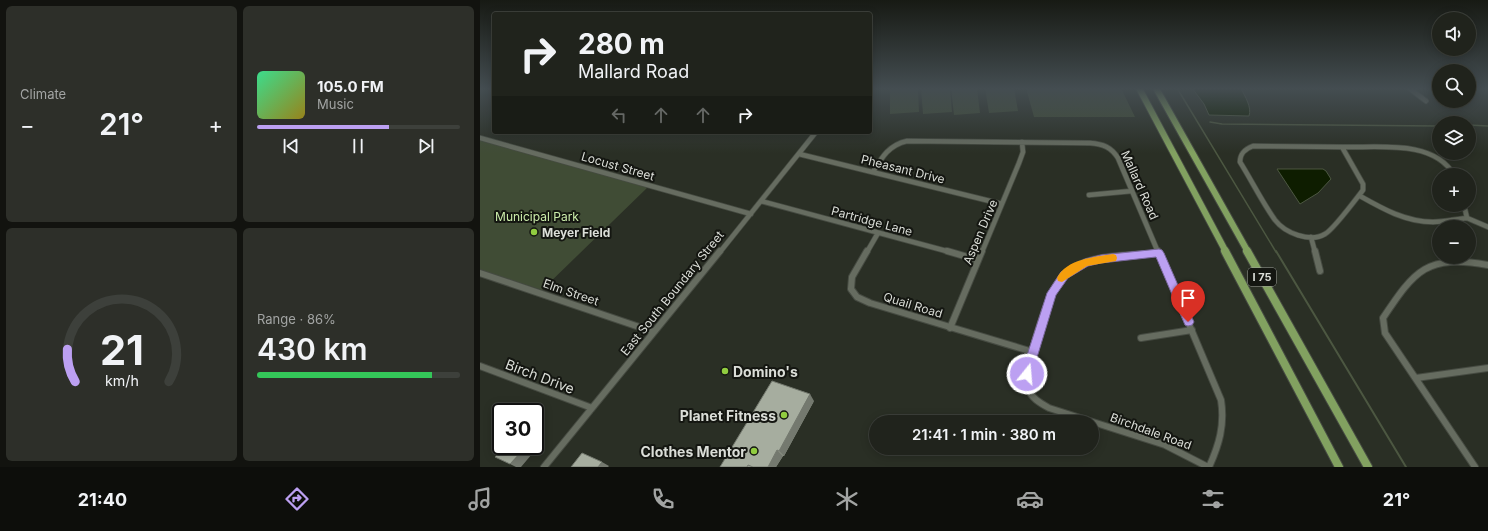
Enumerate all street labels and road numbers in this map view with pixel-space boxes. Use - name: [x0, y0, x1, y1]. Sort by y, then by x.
- street label: Locust Street: [580, 148, 656, 184]
- street label: Mallard Road: [1118, 148, 1162, 222]
- street label: Pheasant Drive: [860, 151, 946, 187]
- street label: Aspen Drive: [960, 197, 1000, 267]
- street label: Partridge Lane: [830, 203, 914, 239]
- street label: East South Boundary Street: [617, 228, 727, 358]
- road number: I 75: [1248, 268, 1276, 286]
- street label: Elm Street: [541, 275, 601, 309]
- street label: Quail Road: [882, 289, 944, 321]
- street label: Birch Drive: [503, 355, 577, 397]
- street label: Birchdale Road: [1108, 409, 1194, 453]

